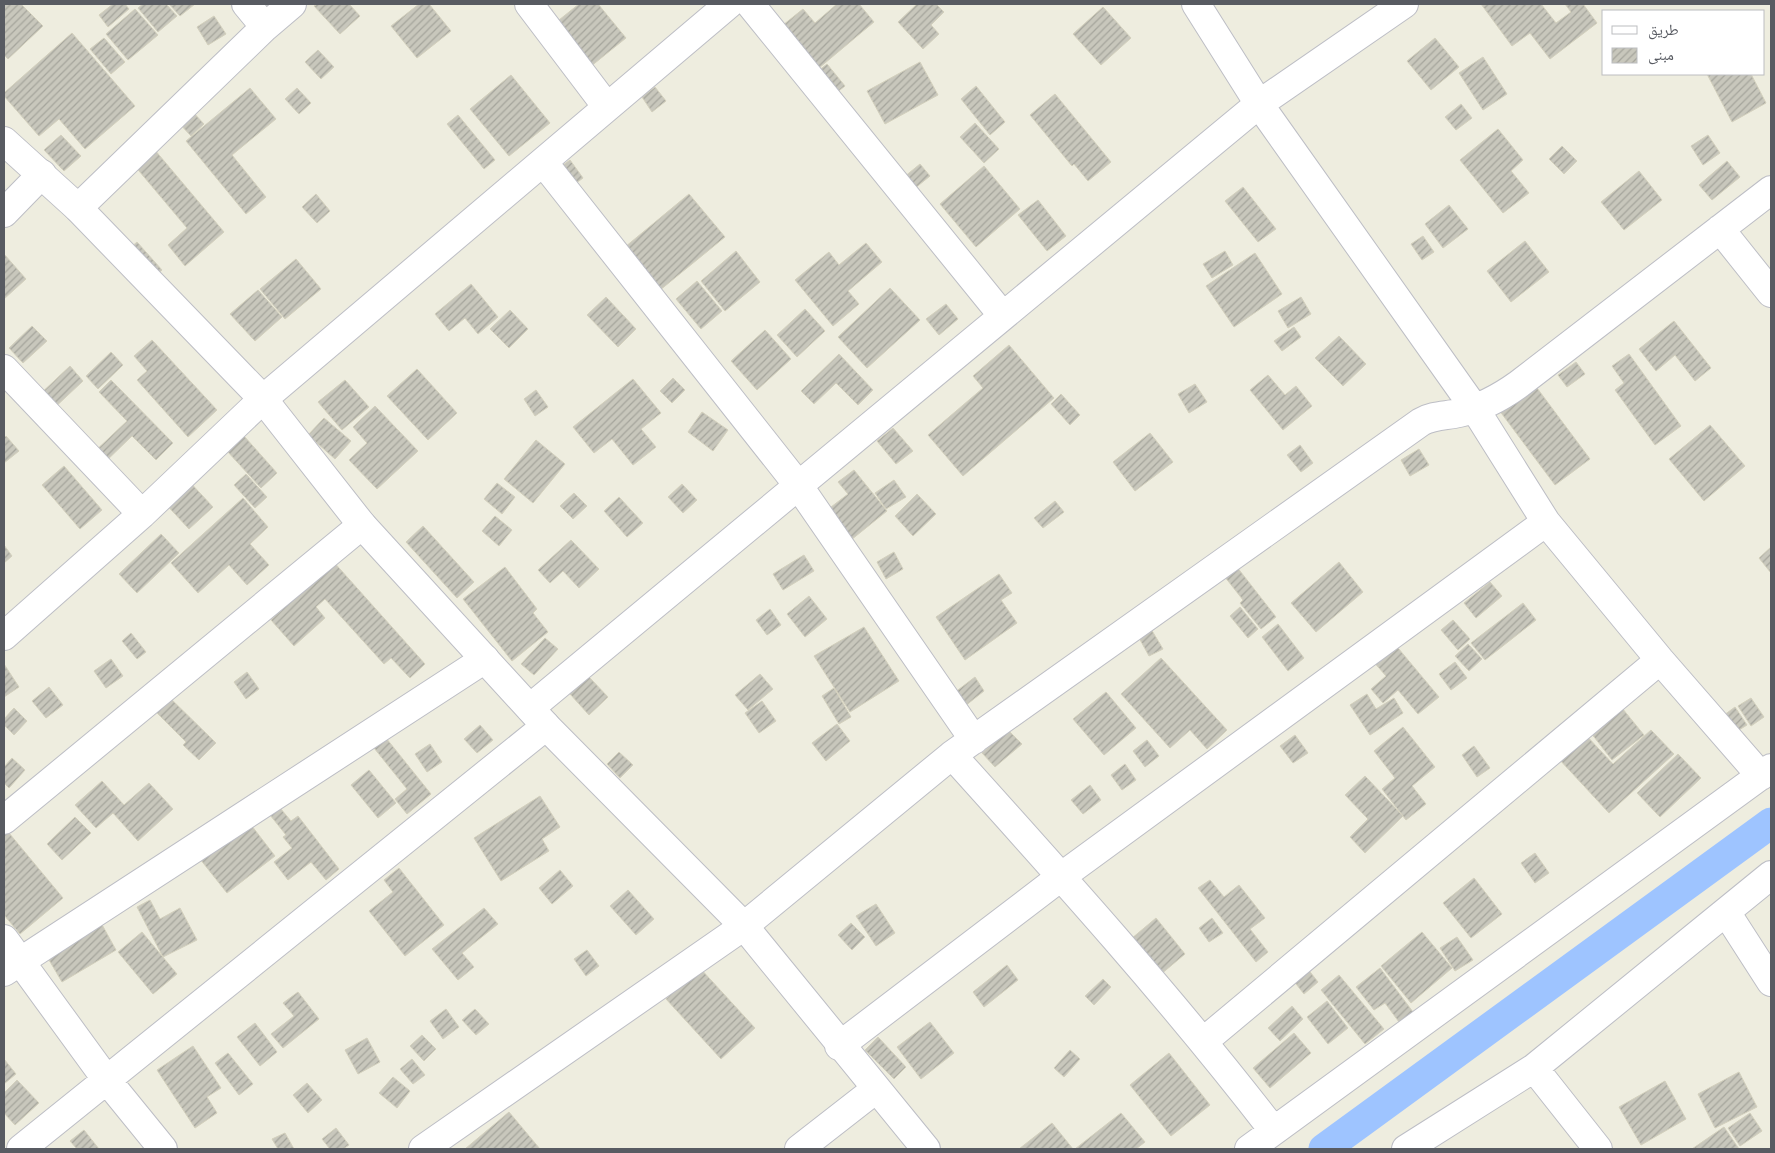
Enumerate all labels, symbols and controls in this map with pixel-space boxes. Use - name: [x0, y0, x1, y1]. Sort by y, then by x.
- legend: [1602, 10, 1765, 75]
- text: طريق: [1648, 22, 1679, 41]
- text: مبنى: [1648, 47, 1674, 66]

